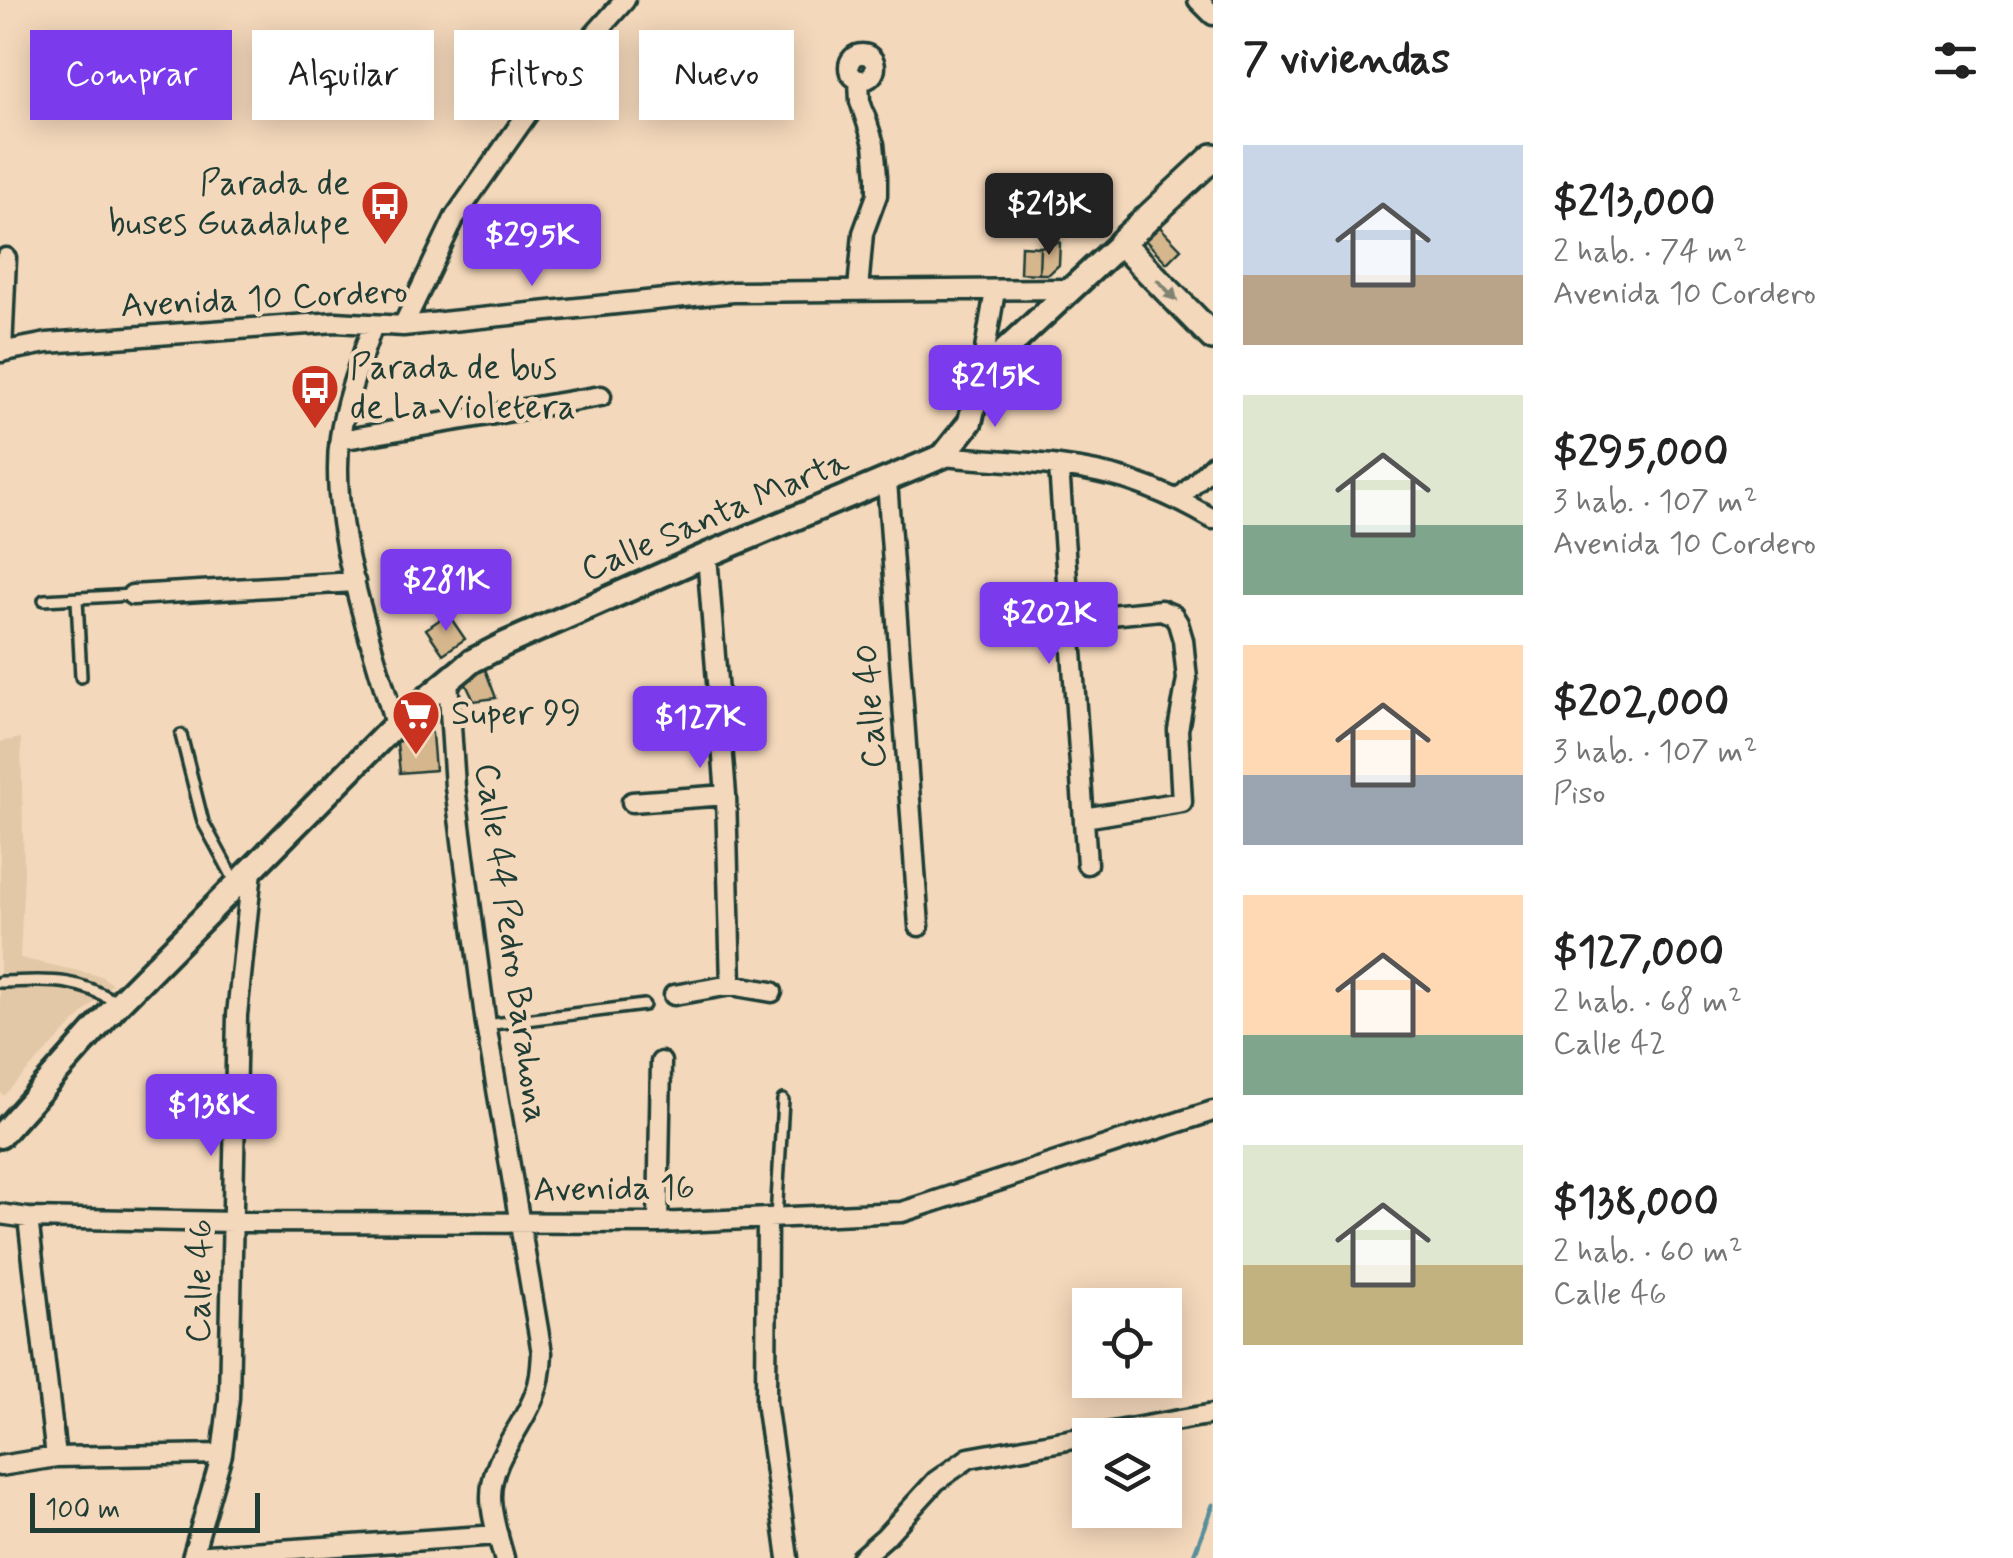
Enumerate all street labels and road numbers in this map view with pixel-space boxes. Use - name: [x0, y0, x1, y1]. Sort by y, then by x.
- street label: Avenida 10 Cordero: [119, 269, 409, 329]
- street label: Calle Santa Marta: [574, 438, 857, 593]
- street label: Calle 40: [844, 642, 898, 770]
- street label: Calle 44 Pedro Barahona: [463, 760, 559, 1126]
- street label: Avenida 16: [533, 1165, 695, 1213]
- street label: Calle 46: [176, 1218, 224, 1344]

